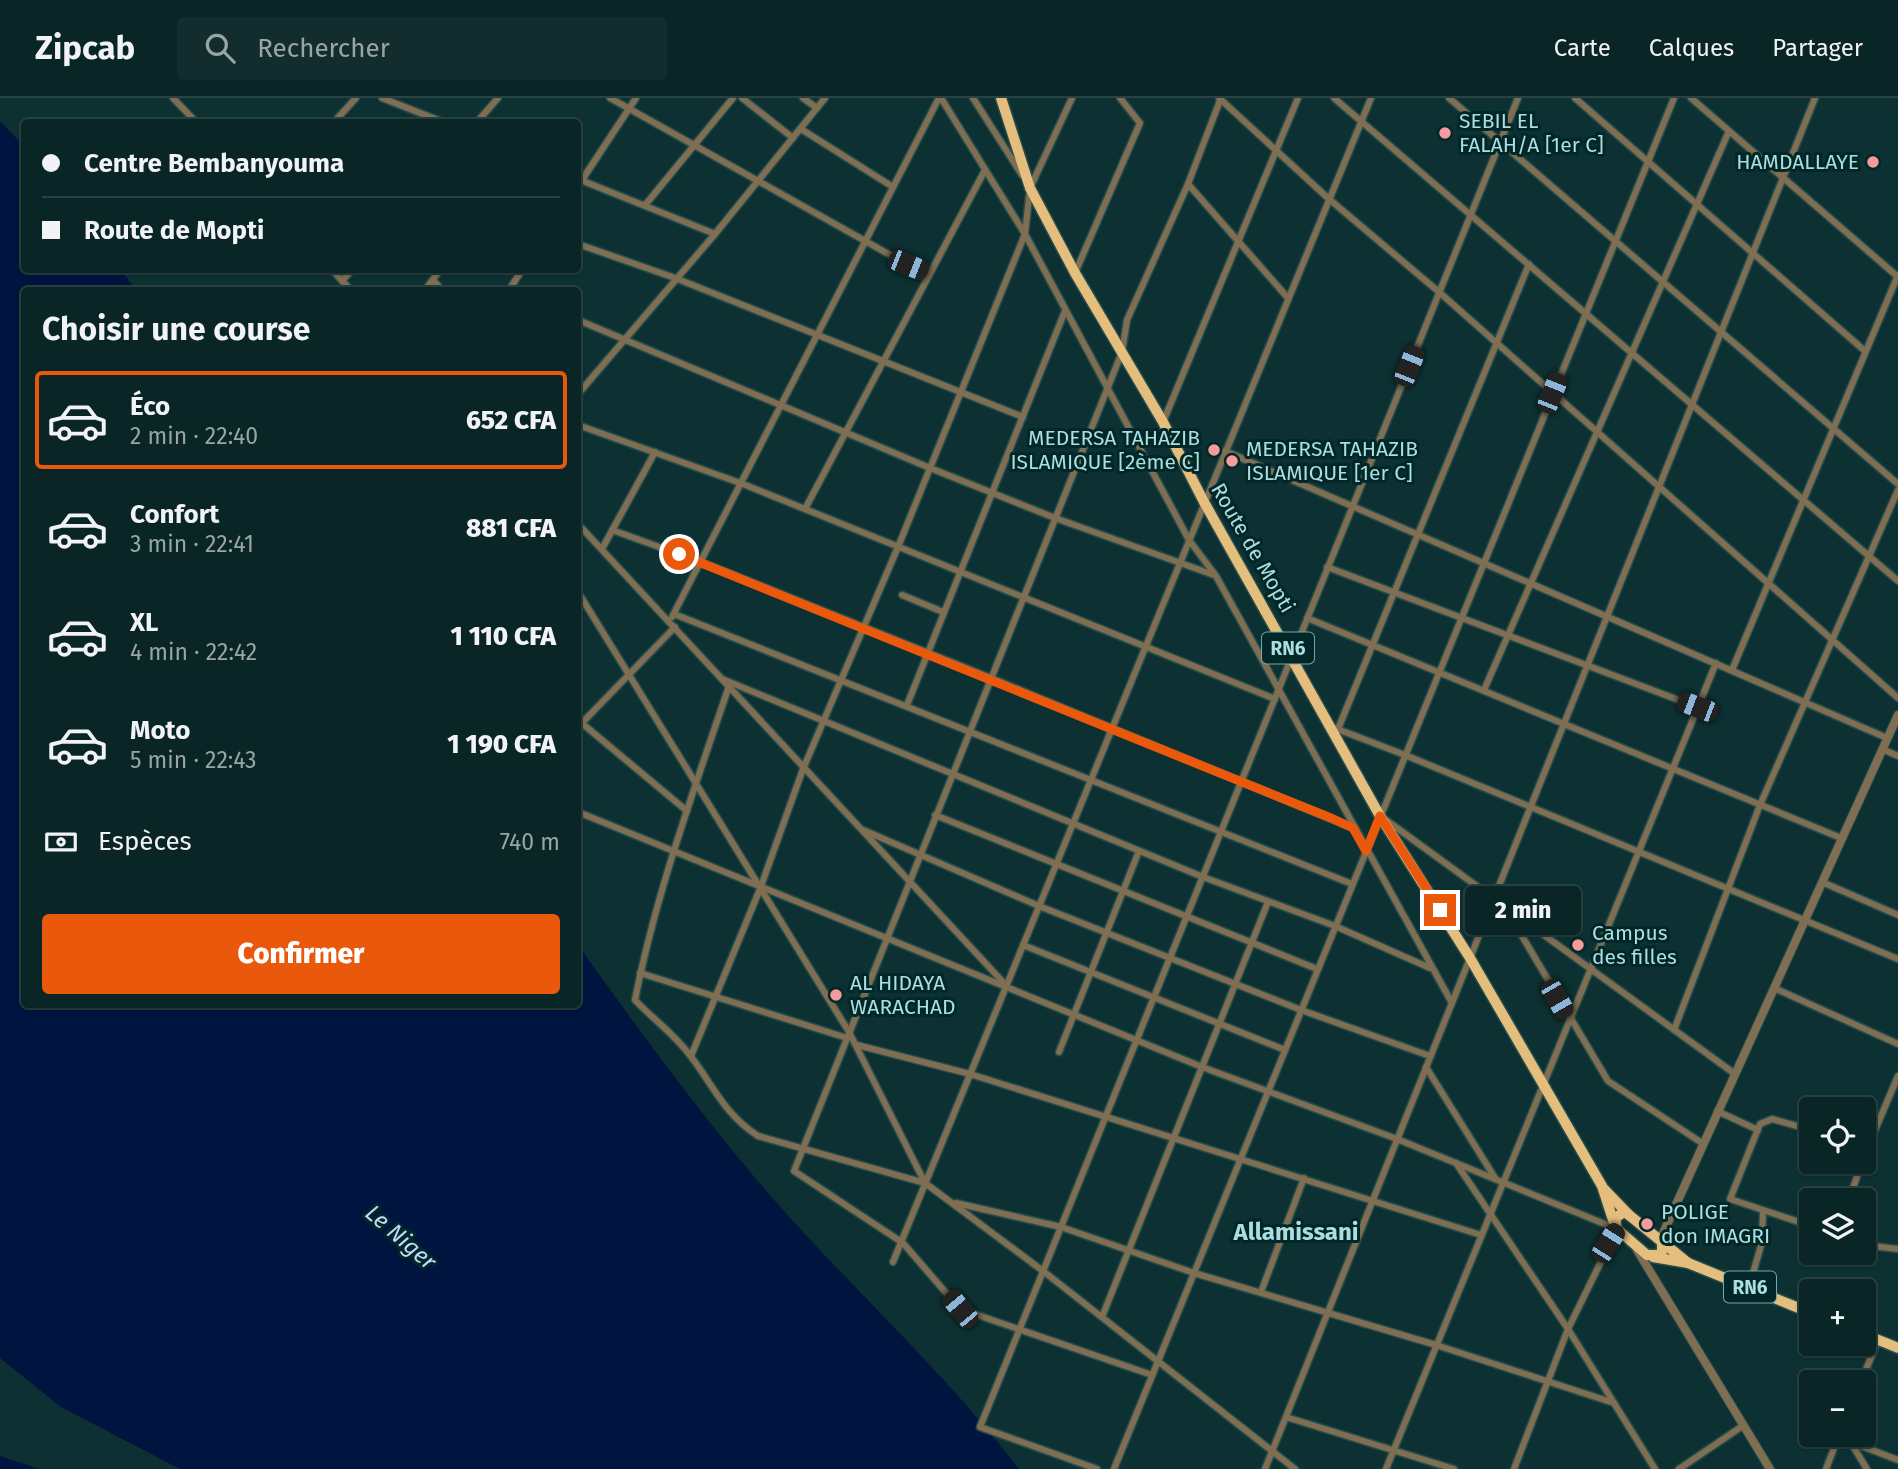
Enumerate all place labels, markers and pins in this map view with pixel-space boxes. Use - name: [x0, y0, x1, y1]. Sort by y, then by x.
- place label: SEBIL EL FALAH/A [1er C]: [1459, 108, 1604, 158]
- marker: SEBIL EL FALAH/A [1er C]: [1437, 125, 1453, 141]
- place label: HAMDALLAYE: [1736, 149, 1859, 175]
- marker: HAMDALLAYE: [1865, 154, 1881, 170]
- place label: MEDERSA TAHAZIB ISLAMIQUE [2ème C]: [1010, 425, 1200, 475]
- place label: MEDERSA TAHAZIB ISLAMIQUE [1er C]: [1246, 436, 1418, 486]
- marker: MEDERSA TAHAZIB ISLAMIQUE [2ème C]: [1206, 442, 1222, 458]
- marker: MEDERSA TAHAZIB ISLAMIQUE [1er C]: [1224, 453, 1240, 469]
- place label: Campus des filles: [1592, 920, 1677, 970]
- marker: Campus des filles: [1570, 937, 1586, 953]
- place label: AL HIDAYA WARACHAD: [850, 970, 956, 1020]
- marker: AL HIDAYA WARACHAD: [828, 987, 844, 1003]
- place label: POLIGE don IMAGRI: [1661, 1199, 1770, 1249]
- marker: POLIGE don IMAGRI: [1639, 1216, 1655, 1232]

